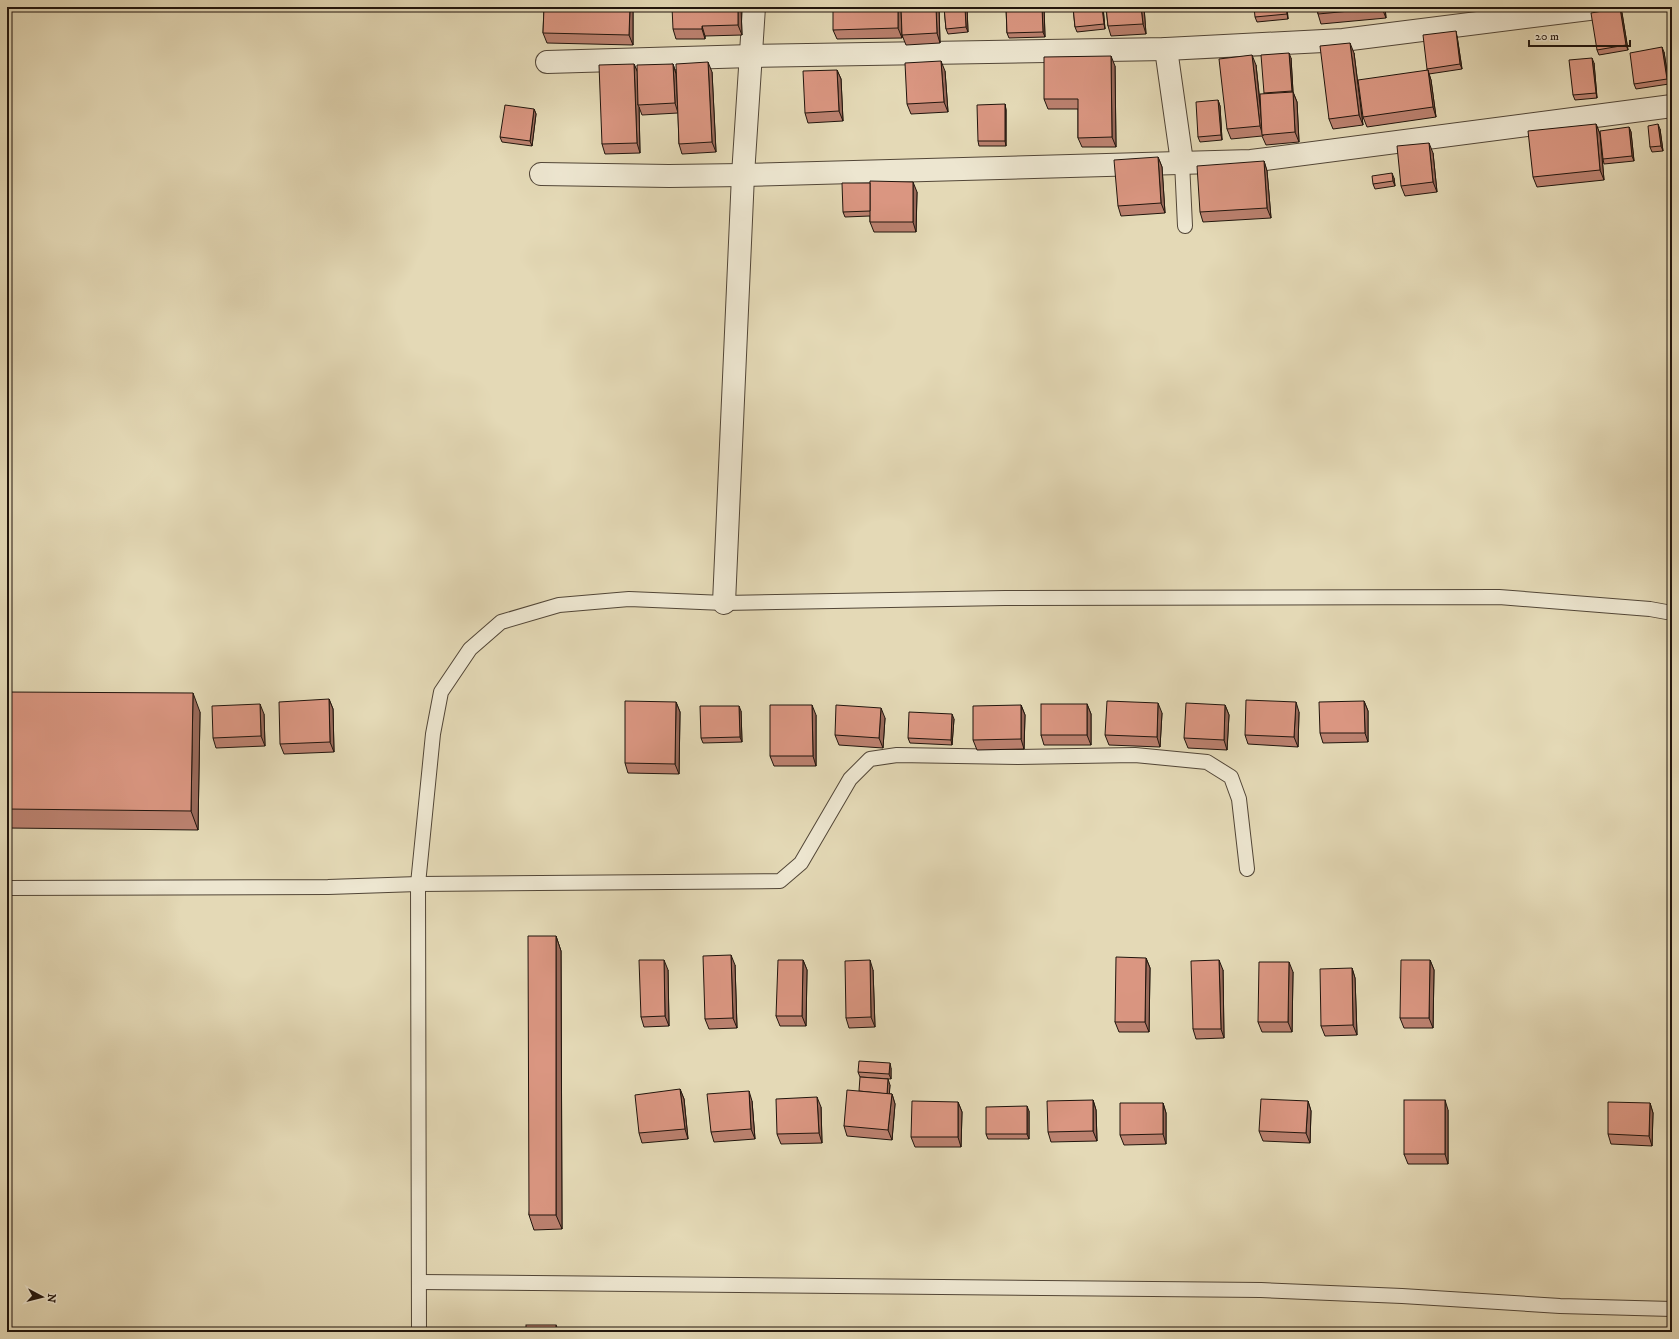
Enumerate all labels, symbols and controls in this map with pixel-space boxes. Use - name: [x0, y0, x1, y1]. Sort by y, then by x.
- scale bar: [1529, 22, 1630, 48]
- text: 20 m: [1535, 29, 1559, 44]
- north arrow: [22, 1277, 62, 1317]
- text: N: [43, 1293, 58, 1303]

